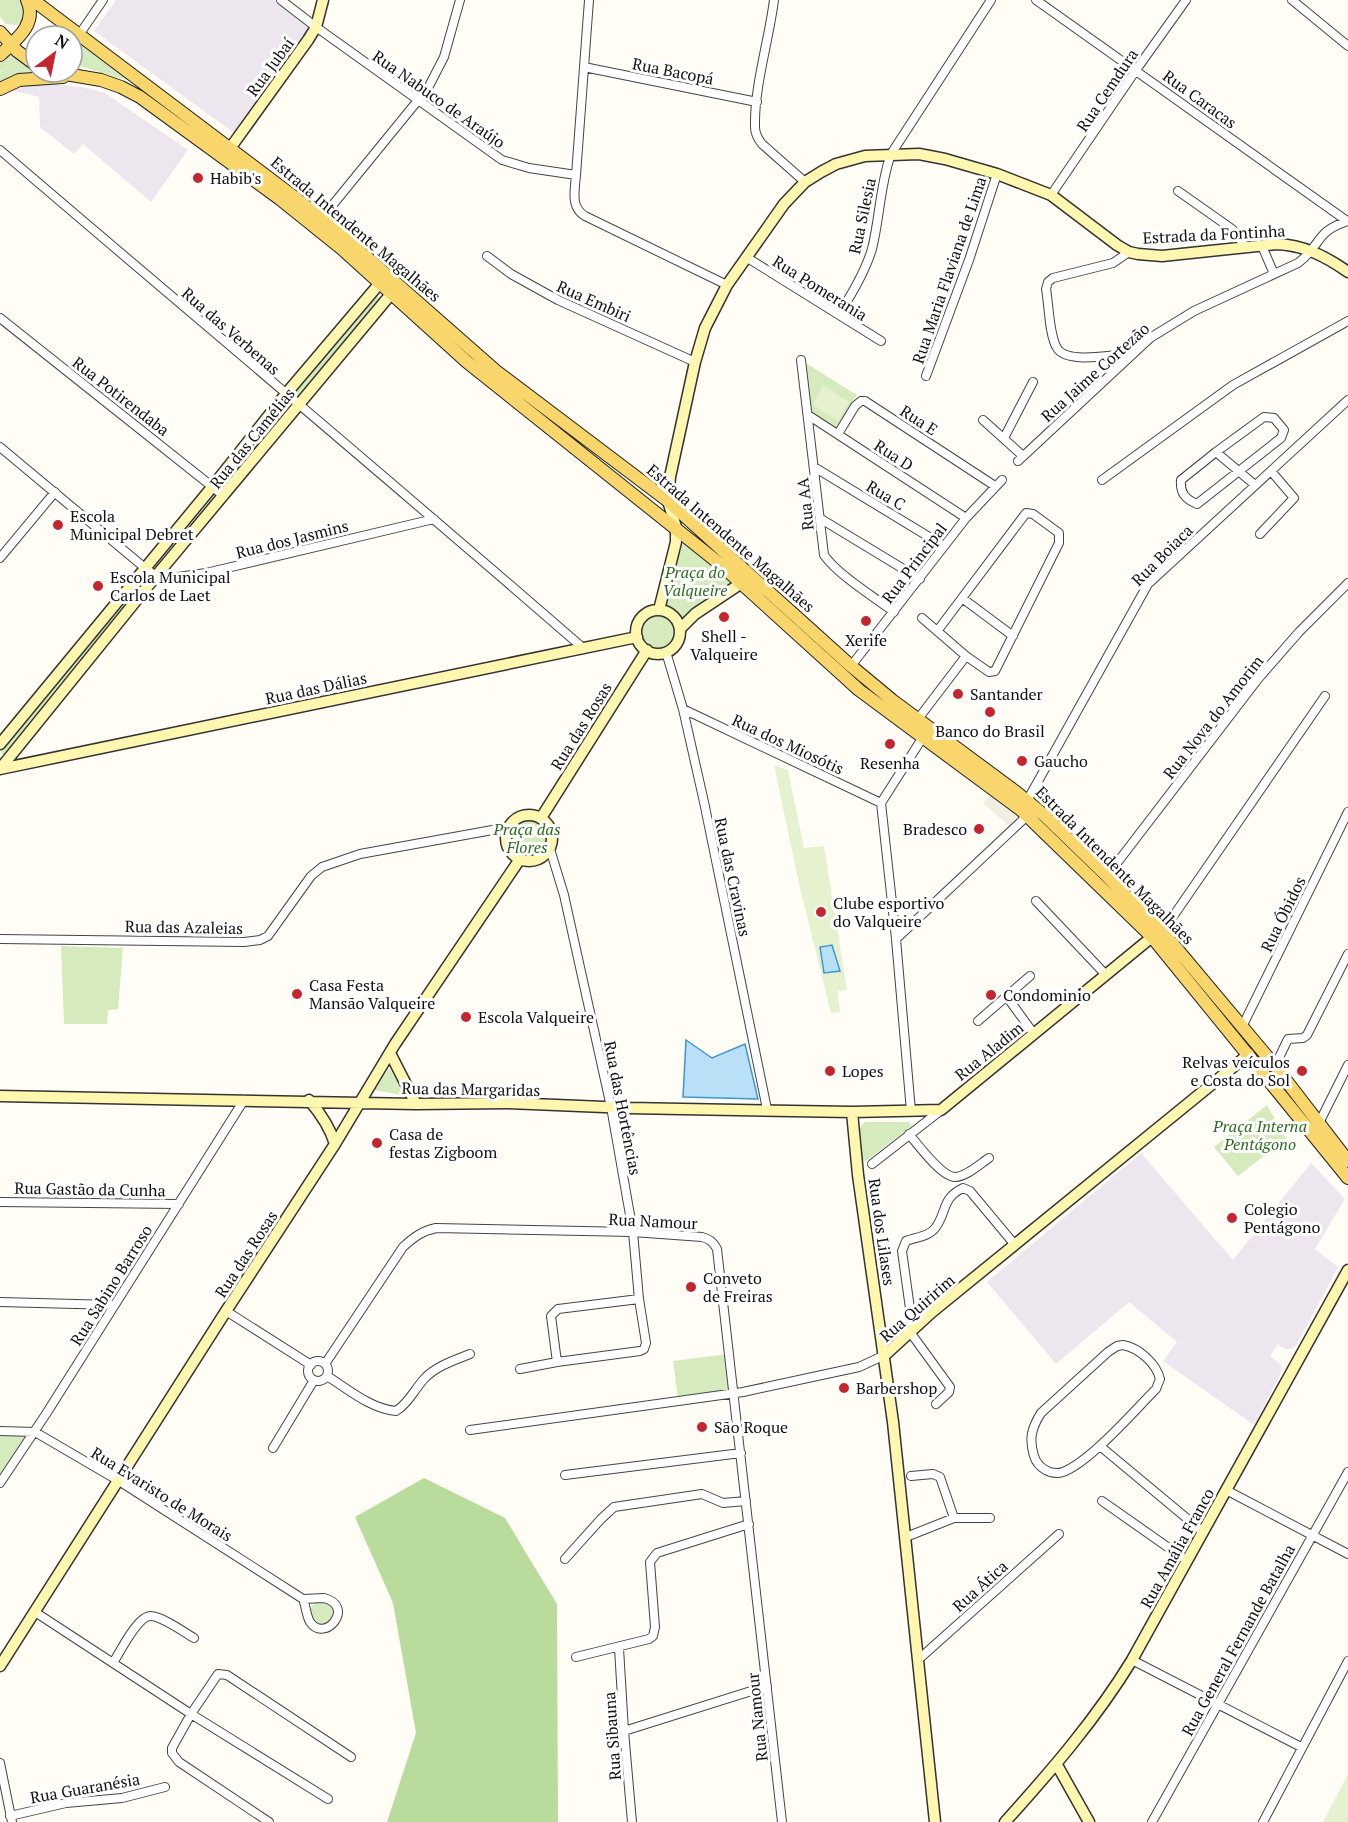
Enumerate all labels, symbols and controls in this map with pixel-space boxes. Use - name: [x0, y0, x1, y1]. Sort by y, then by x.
- north arrow: [24, 24, 84, 84]
- text: N: [51, 29, 73, 54]
- street label: Rua Jubaí: [241, 33, 299, 101]
- street label: Rua Cemdura: [1071, 44, 1143, 136]
- street label: Rua Nabuco de Araújo: [368, 45, 510, 153]
- street label: Rua Bacopá: [630, 52, 716, 90]
- street label: Rua Caracas: [1159, 65, 1241, 133]
- street label: Estrada Intendente Magalhães: [266, 151, 446, 307]
- place label: Habib's: [210, 167, 261, 189]
- marker: Habib's: [191, 171, 205, 185]
- street label: Rua Maria Flaviana de Lima: [907, 173, 991, 367]
- street label: Rua Silesia: [843, 176, 881, 256]
- street label: Estrada da Fontinha: [1142, 219, 1286, 249]
- street label: Rua Pomerania: [768, 250, 872, 326]
- street label: Rua Embiri: [553, 275, 635, 327]
- street label: Rua das Verbenas: [177, 282, 285, 380]
- street label: Rua Jaime Cortezão: [1036, 317, 1154, 427]
- street label: Rua Potirendaba: [68, 351, 174, 441]
- street label: Rua das Camélias: [204, 383, 300, 493]
- street label: Rua E: [896, 400, 942, 440]
- street label: Rua D: [870, 434, 918, 476]
- street label: Estrada Intendente Magalhães: [642, 459, 820, 617]
- street label: Rua C: [862, 475, 910, 515]
- street label: Rua AA: [791, 476, 819, 531]
- place label: Escola Municipal Debret: [70, 505, 194, 545]
- street label: Rua dos Jasmins: [233, 514, 351, 564]
- marker: Escola Municipal Debret: [51, 518, 65, 532]
- street label: Rua Principal: [876, 518, 952, 608]
- street label: Rua Boiaca: [1126, 519, 1198, 591]
- park label: Praça do Valqueire: [662, 561, 728, 601]
- place label: Escola Municipal Carlos de Laet: [110, 566, 231, 606]
- marker: Escola Municipal Carlos de Laet: [91, 579, 105, 593]
- marker: Shell - Valqueire: [717, 610, 731, 624]
- marker: Xerife: [859, 614, 873, 628]
- place label: Shell - Valqueire: [690, 625, 758, 665]
- place label: Xerife: [845, 629, 887, 651]
- street label: Rua Nova do Amorim: [1158, 650, 1268, 783]
- street label: Rua das Dálias: [263, 667, 369, 709]
- street label: Rua das Rosas: [545, 678, 617, 774]
- place label: Santander: [970, 683, 1044, 705]
- marker: Santander: [951, 687, 965, 701]
- marker: Banco do Brasil: [983, 705, 997, 719]
- street label: Rua dos Miosótis: [729, 709, 847, 780]
- place label: Banco do Brasil: [935, 720, 1045, 742]
- marker: Resenha: [883, 737, 897, 751]
- place label: Gaucho: [1034, 750, 1088, 772]
- place label: Resenha: [860, 752, 920, 774]
- marker: Gaucho: [1015, 754, 1029, 768]
- street label: Estrada Intendente Magalhães: [1031, 781, 1199, 949]
- street label: Rua das Cravinas: [710, 815, 756, 939]
- park label: Praça das Flores: [492, 818, 561, 858]
- place label: Bradesco: [903, 818, 967, 840]
- marker: Bradesco: [972, 822, 986, 836]
- street label: Rua Óbidos: [1255, 873, 1311, 955]
- place label: Clube esportivo do Valqueire: [833, 892, 945, 932]
- marker: Clube esportivo do Valqueire: [814, 905, 828, 919]
- street label: Rua das Azaleias: [125, 915, 243, 939]
- place label: Casa Festa Mansão Valqueire: [309, 974, 435, 1014]
- place label: Condominio: [1003, 984, 1091, 1006]
- marker: Casa Festa Mansão Valqueire: [290, 987, 304, 1001]
- marker: Condominio: [984, 988, 998, 1002]
- place label: Escola Valqueire: [478, 1006, 594, 1028]
- marker: Escola Valqueire: [459, 1010, 473, 1024]
- street label: Rua Aladim: [950, 1016, 1028, 1085]
- street label: Rua das Hortências: [599, 1039, 647, 1177]
- place label: Relvas veículos e Costa do Sol: [1182, 1051, 1290, 1091]
- place label: Lopes: [842, 1060, 884, 1082]
- marker: Lopes: [823, 1064, 837, 1078]
- marker: Relvas veículos e Costa do Sol: [1295, 1064, 1309, 1078]
- street label: Rua das Margaridas: [402, 1077, 541, 1101]
- park label: Praça Interna Pentágono: [1212, 1115, 1307, 1155]
- place label: Casa de festas Zigboom: [389, 1123, 497, 1163]
- marker: Casa de festas Zigboom: [370, 1136, 384, 1150]
- street label: Rua Gastão da Cunha: [14, 1177, 166, 1201]
- street label: Rua dos Lilases: [864, 1177, 900, 1287]
- place label: Colegio Pentágono: [1244, 1198, 1320, 1238]
- street label: Rua das Rosas: [210, 1206, 282, 1302]
- street label: Rua Namour: [608, 1208, 699, 1234]
- marker: Colegio Pentágono: [1225, 1211, 1239, 1225]
- street label: Rua Sabino Barroso: [65, 1220, 157, 1350]
- place label: Conveto de Freiras: [703, 1267, 773, 1307]
- street label: Rua Quiririm: [875, 1269, 959, 1347]
- marker: Conveto de Freiras: [684, 1280, 698, 1294]
- place label: Barbershop: [856, 1377, 937, 1399]
- marker: Barbershop: [837, 1381, 851, 1395]
- place label: São Roque: [714, 1416, 788, 1438]
- marker: São Roque: [695, 1420, 709, 1434]
- street label: Rua Evaristo de Morais: [87, 1442, 237, 1547]
- street label: Rua Amália Franco: [1135, 1484, 1219, 1612]
- street label: Rua General Fernande Batalha: [1176, 1540, 1300, 1740]
- street label: Rua Ática: [948, 1555, 1012, 1617]
- street label: Rua Namour: [741, 1671, 773, 1762]
- street label: Rua Sibauna: [598, 1691, 626, 1781]
- street label: Rua Guaranésia: [28, 1768, 142, 1808]

